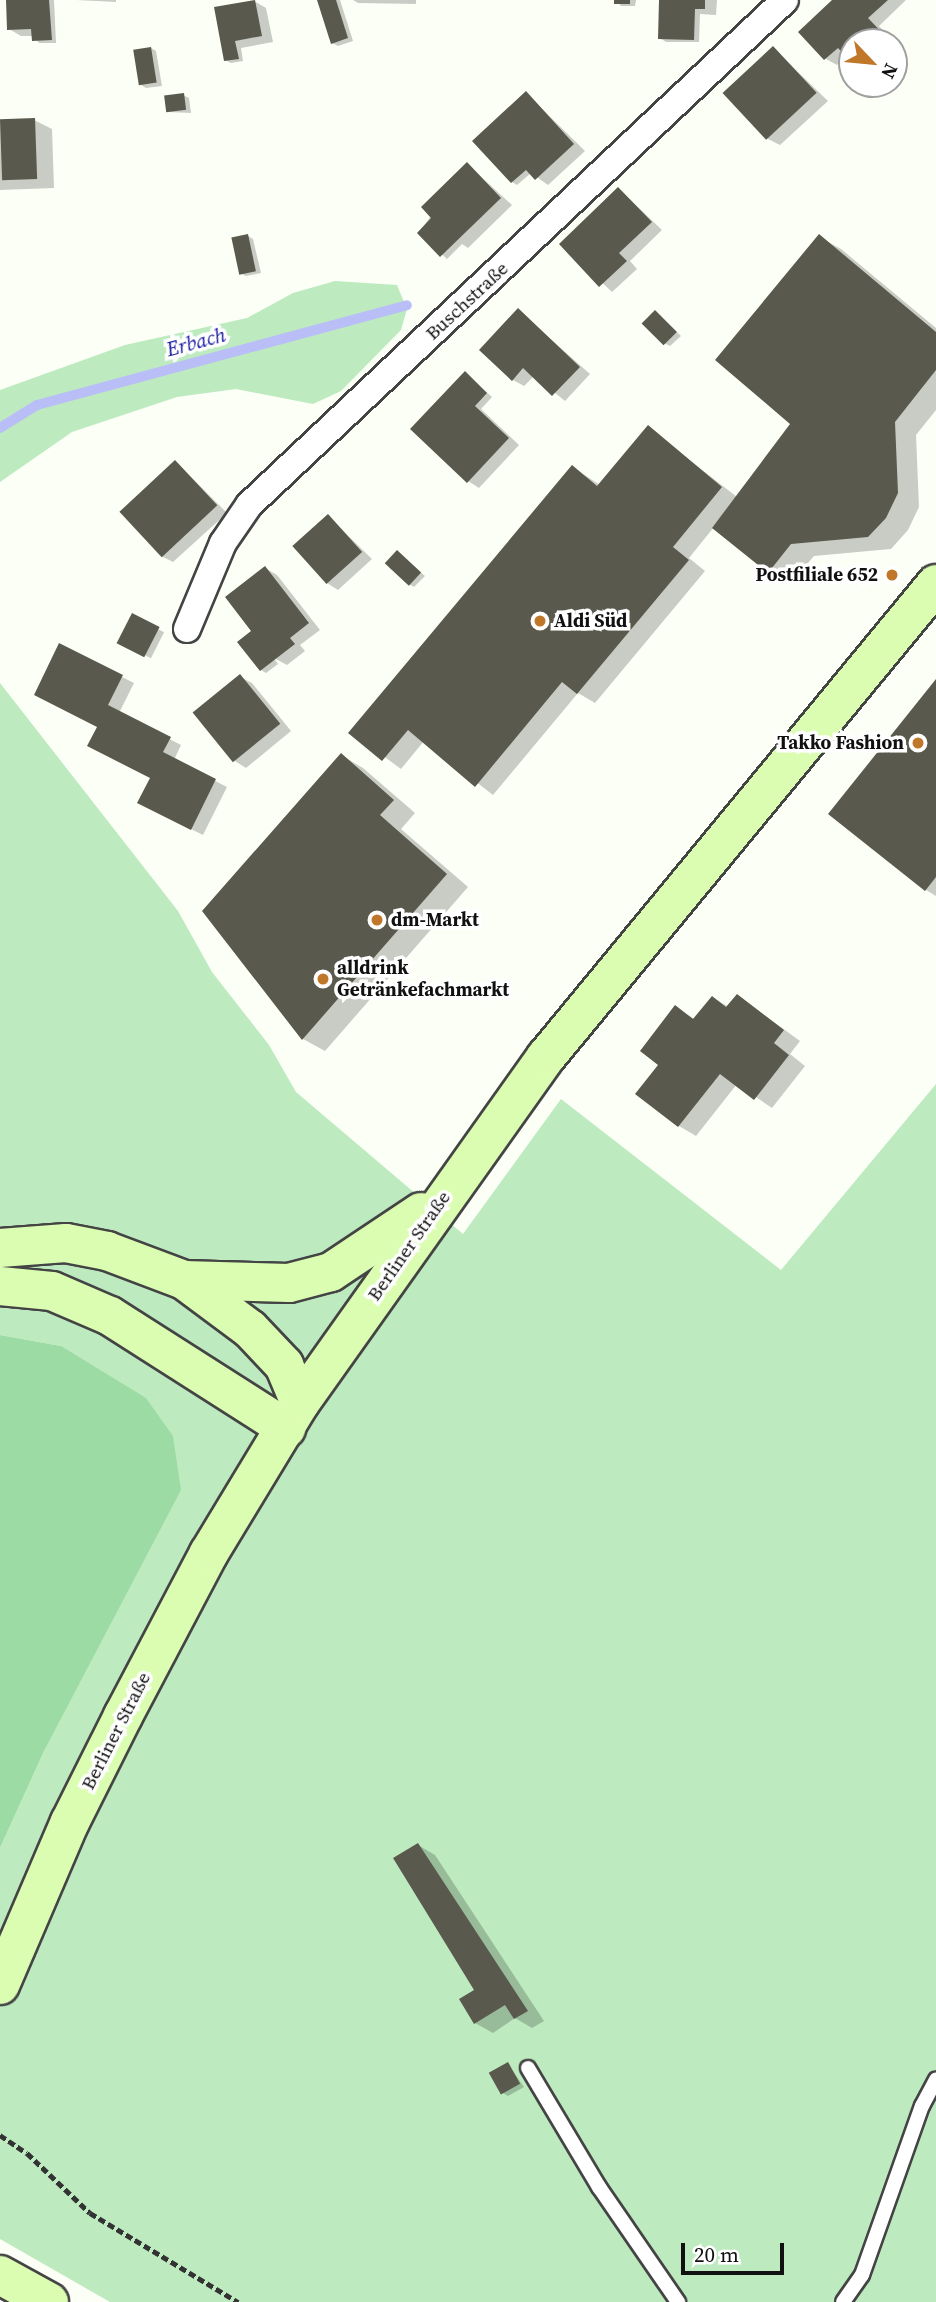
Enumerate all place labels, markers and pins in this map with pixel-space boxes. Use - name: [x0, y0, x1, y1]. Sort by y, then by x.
- place label: Postfiliale 652: [755, 564, 878, 586]
- marker: Postfiliale 652: [884, 567, 900, 583]
- place label: Aldi Süd: [554, 610, 627, 632]
- marker: Aldi Süd: [532, 613, 548, 629]
- place label: Takko Fashion: [777, 732, 904, 754]
- marker: Takko Fashion: [910, 735, 926, 751]
- place label: dm-Markt: [391, 909, 479, 931]
- marker: dm-Markt: [369, 912, 385, 928]
- place label: alldrink Getränkefachmarkt: [337, 957, 509, 1001]
- marker: alldrink Getränkefachmarkt: [315, 971, 331, 987]

